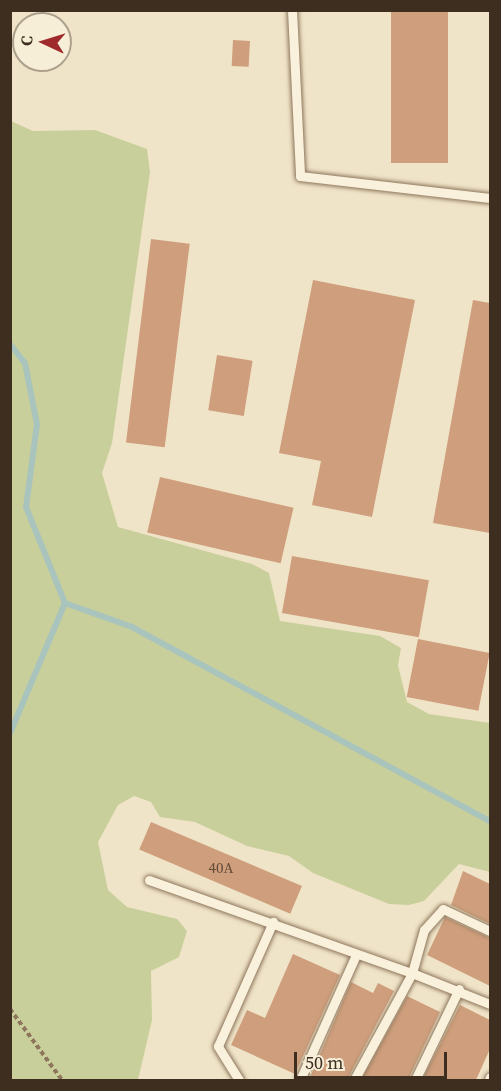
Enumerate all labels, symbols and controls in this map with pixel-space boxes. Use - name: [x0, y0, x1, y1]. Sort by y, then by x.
- north arrow: [12, 12, 72, 72]
- text: С: [15, 35, 37, 47]
- house number: 40А: [209, 859, 233, 877]
- scale bar: [297, 1040, 450, 1078]
- text: 50 m: [305, 1050, 343, 1075]

